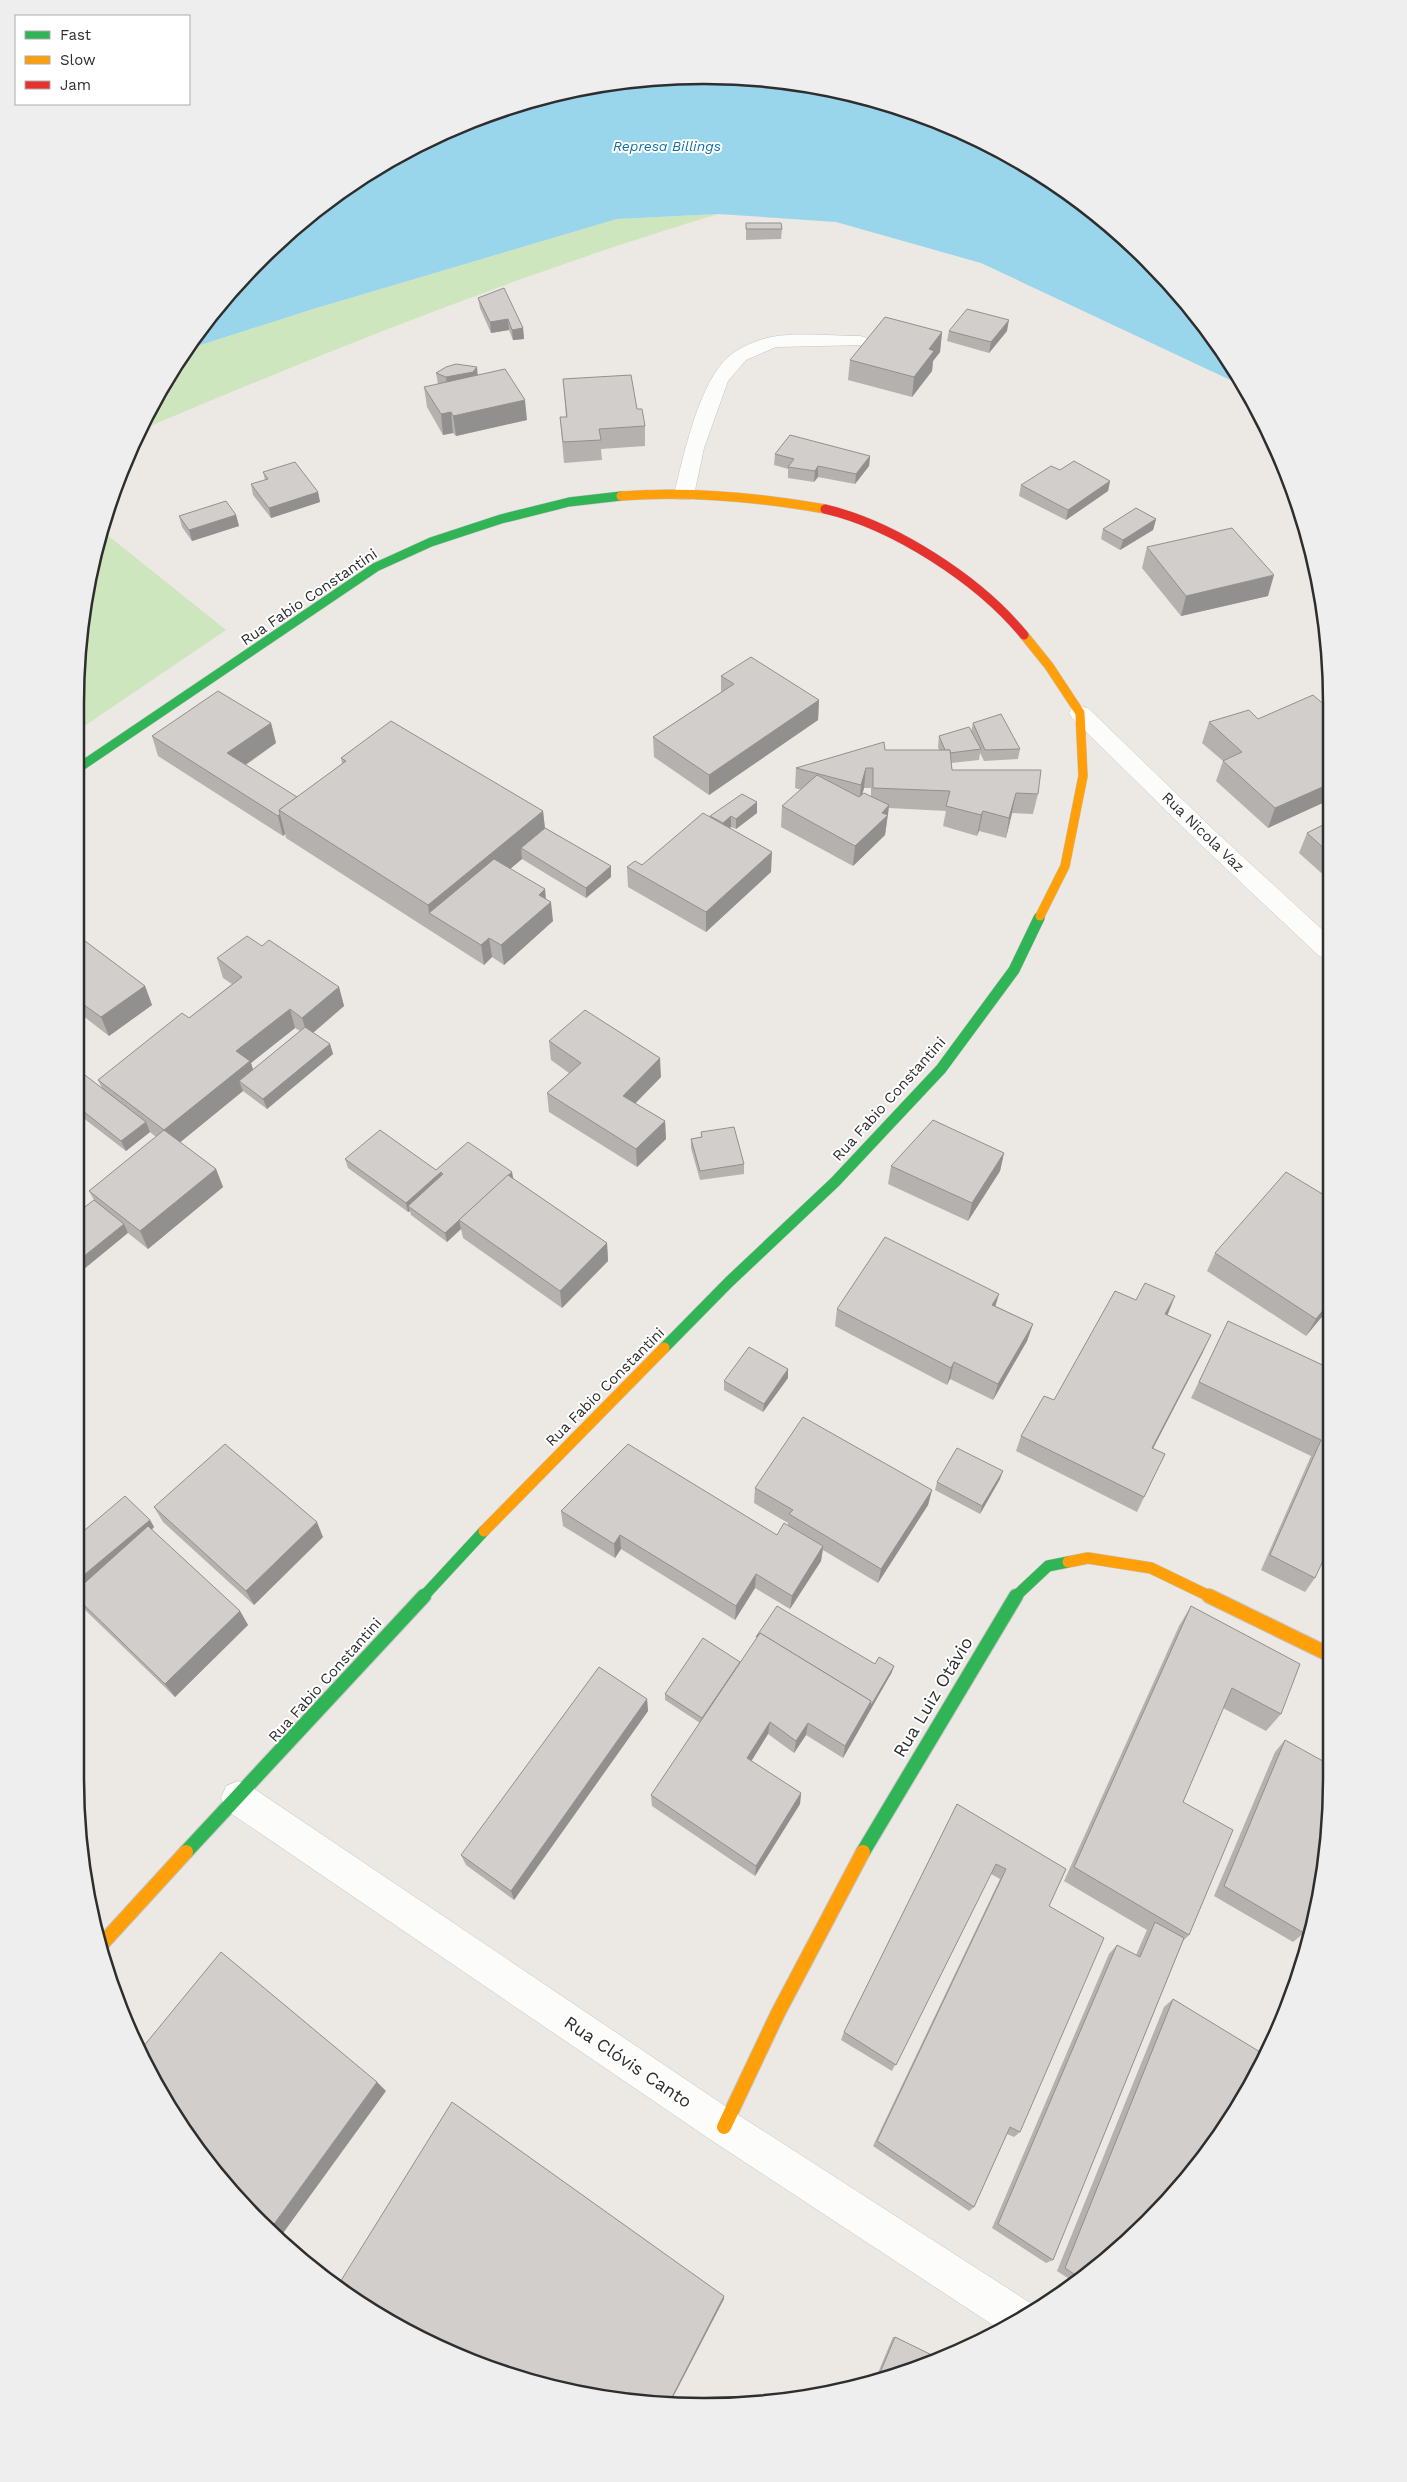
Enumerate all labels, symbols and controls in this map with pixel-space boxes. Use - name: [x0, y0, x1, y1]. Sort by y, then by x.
- legend: [15, 15, 190, 105]
- text: Fast: [60, 26, 92, 44]
- text: Slow: [60, 51, 96, 69]
- text: Jam: [60, 76, 91, 94]
- water label: Represa Billings: [613, 138, 721, 154]
- street label: Rua Fabio Constantini: [237, 545, 381, 649]
- street label: Rua Nicola Vaz: [1158, 788, 1248, 876]
- street label: Rua Fabio Constantini: [829, 1033, 949, 1165]
- street label: Rua Fabio Constantini: [542, 1324, 668, 1450]
- street label: Rua Fabio Constantini: [265, 1614, 385, 1746]
- street label: Rua Luiz Otávio: [888, 1633, 977, 1761]
- street label: Rua Clóvis Canto: [561, 2011, 696, 2112]

